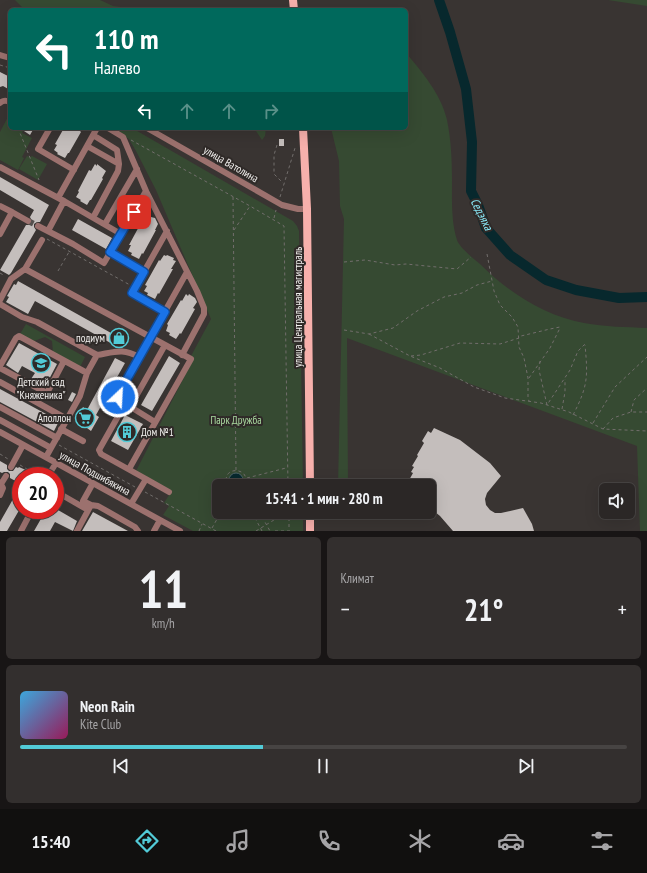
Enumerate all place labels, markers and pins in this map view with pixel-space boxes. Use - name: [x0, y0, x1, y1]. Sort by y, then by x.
- pin: [117, 195, 151, 229]
- shop icon: подиум: [108, 327, 130, 349]
- place label: подиум: [76, 331, 105, 345]
- school or university icon: Детский сад "Княженика": [30, 352, 52, 374]
- place label: Детский сад "Княженика": [16, 375, 66, 402]
- supermarket icon: Аполлон: [74, 407, 96, 429]
- place label: Аполлон: [38, 411, 71, 425]
- building icon: Дом №1: [116, 421, 138, 443]
- place label: Дом №1: [141, 425, 174, 439]

